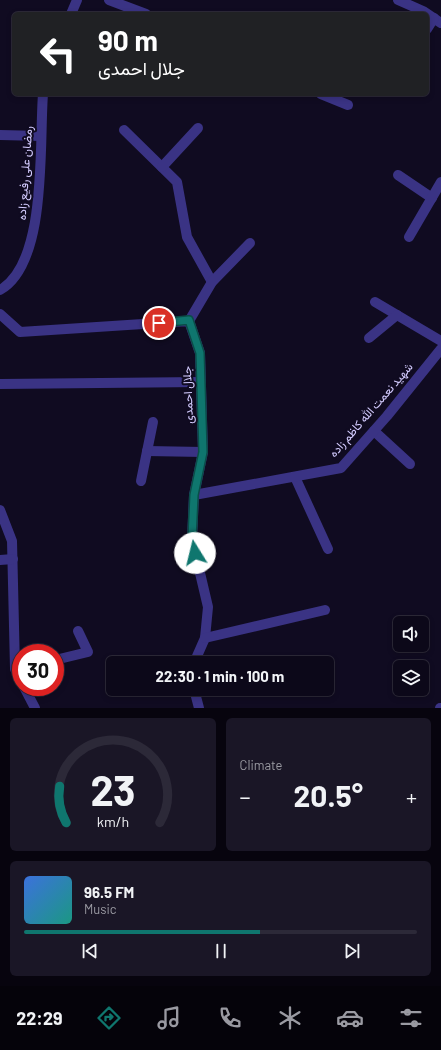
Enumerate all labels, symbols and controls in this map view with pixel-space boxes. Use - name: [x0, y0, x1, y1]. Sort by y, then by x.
- text: 90 m: [98, 23, 158, 57]
- icon: left: [32, 28, 84, 80]
- text: جلال احمدی: [98, 57, 185, 79]
- street label: رمضان علی رفیع زاده: [14, 125, 37, 221]
- pin: [142, 306, 176, 340]
- icon: arrive: [148, 312, 170, 334]
- street label: شهید نعمت الله کاظم زاده: [325, 359, 417, 461]
- street label: جلال احمدی: [179, 366, 197, 424]
- position arrow: [174, 532, 216, 574]
- map controls: [393, 616, 429, 696]
- button: sound: [393, 616, 429, 652]
- speed limit sign: 30: [12, 644, 64, 696]
- button: layers: [393, 660, 429, 696]
- text: 22:30 · 1 min · 100 m: [156, 667, 284, 685]
- text: Climate: [240, 757, 283, 773]
- text: 23: [90, 763, 135, 813]
- text: 20.5°: [294, 777, 363, 813]
- text: −: [240, 783, 251, 809]
- text: +: [406, 783, 417, 809]
- text: km/h: [97, 812, 129, 829]
- text: 96.5 FM: [84, 883, 134, 901]
- text: Music: [84, 901, 117, 917]
- icon: previous: [79, 940, 101, 962]
- icon: pause: [210, 940, 232, 962]
- icon: next: [341, 940, 363, 962]
- icon: directions: [95, 1004, 123, 1032]
- icon: music: [155, 1004, 183, 1032]
- icon: phone: [216, 1004, 244, 1032]
- icon: climate: [276, 1004, 304, 1032]
- icon: car: [336, 1004, 364, 1032]
- icon: filters: [397, 1004, 425, 1032]
- text: 22:29: [16, 1007, 63, 1029]

